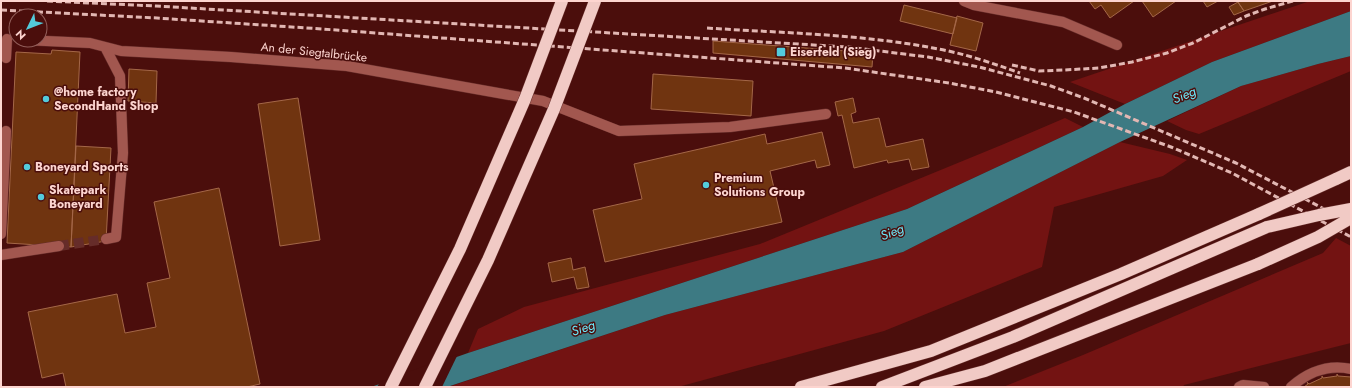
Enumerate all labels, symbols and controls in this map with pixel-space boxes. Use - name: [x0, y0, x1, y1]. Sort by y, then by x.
- north arrow: [8, 8, 48, 48]
- text: N: [12, 26, 30, 43]
- street label: An der Siegtalbrücke: [260, 37, 368, 67]
- place label: Eiserfeld (Sieg): [790, 43, 876, 61]
- marker: Eiserfeld (Sieg): [775, 46, 787, 58]
- water label: Sieg: [1169, 82, 1199, 108]
- place label: @home factory SecondHand Shop: [54, 83, 159, 115]
- marker: @home factory SecondHand Shop: [41, 94, 51, 104]
- place label: Boneyard Sports: [35, 158, 129, 176]
- marker: Boneyard Sports: [22, 162, 32, 172]
- place label: Premium Solutions Group: [714, 169, 805, 201]
- marker: Premium Solutions Group: [701, 180, 711, 190]
- place label: Skatepark Boneyard: [49, 181, 106, 213]
- marker: Skatepark Boneyard: [36, 192, 46, 202]
- water label: Sieg: [877, 219, 907, 245]
- water label: Sieg: [569, 315, 597, 341]

